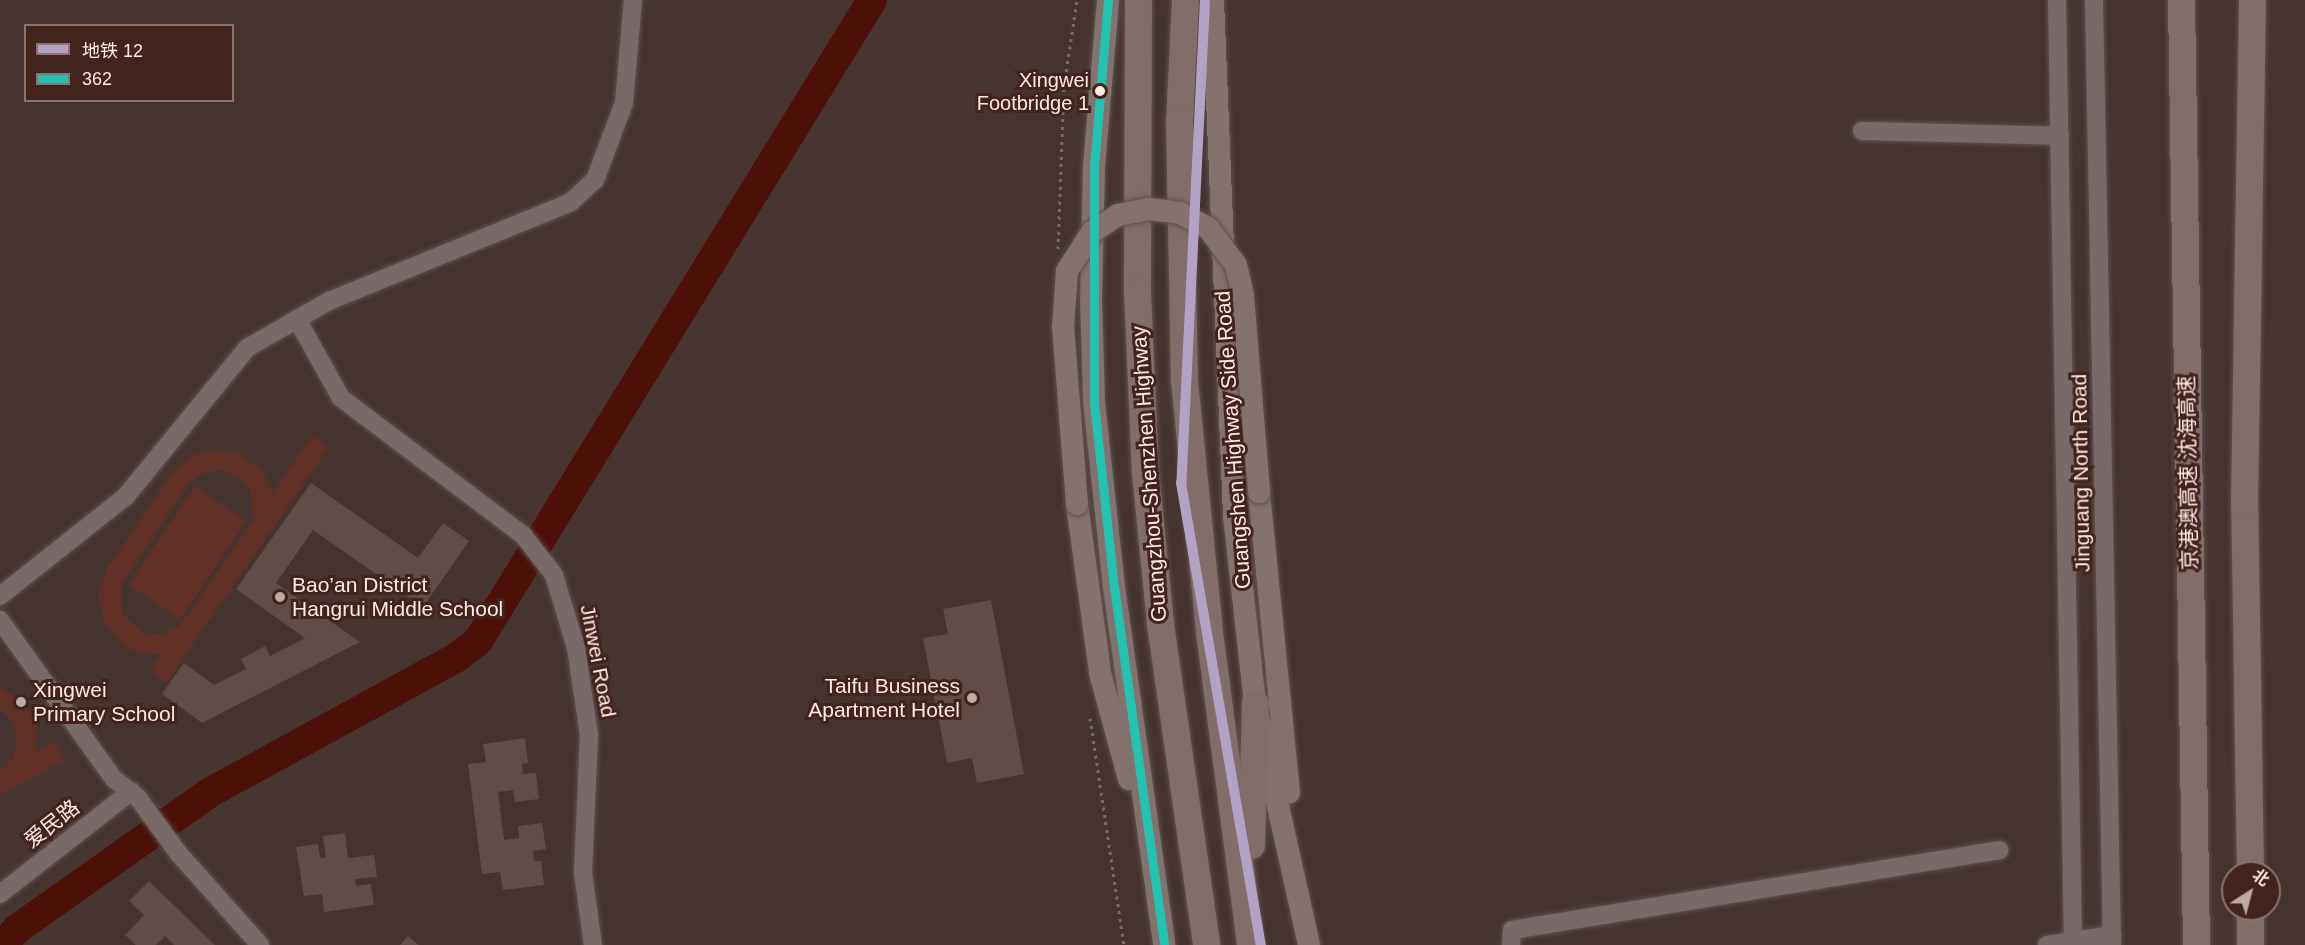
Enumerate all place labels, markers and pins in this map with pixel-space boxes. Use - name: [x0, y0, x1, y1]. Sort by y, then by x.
- place label: Xingwei Footbridge 1: [977, 68, 1089, 115]
- marker: Xingwei Footbridge 1: [1094, 85, 1106, 97]
- place label: Bao’an District Hangrui Middle School: [292, 572, 503, 622]
- marker: Bao’an District Hangrui Middle School: [273, 590, 287, 604]
- place label: Taifu Business Apartment Hotel: [808, 673, 960, 723]
- place label: Xingwei Primary School: [33, 677, 175, 727]
- marker: Taifu Business Apartment Hotel: [965, 691, 979, 705]
- marker: Xingwei Primary School: [14, 695, 28, 709]

